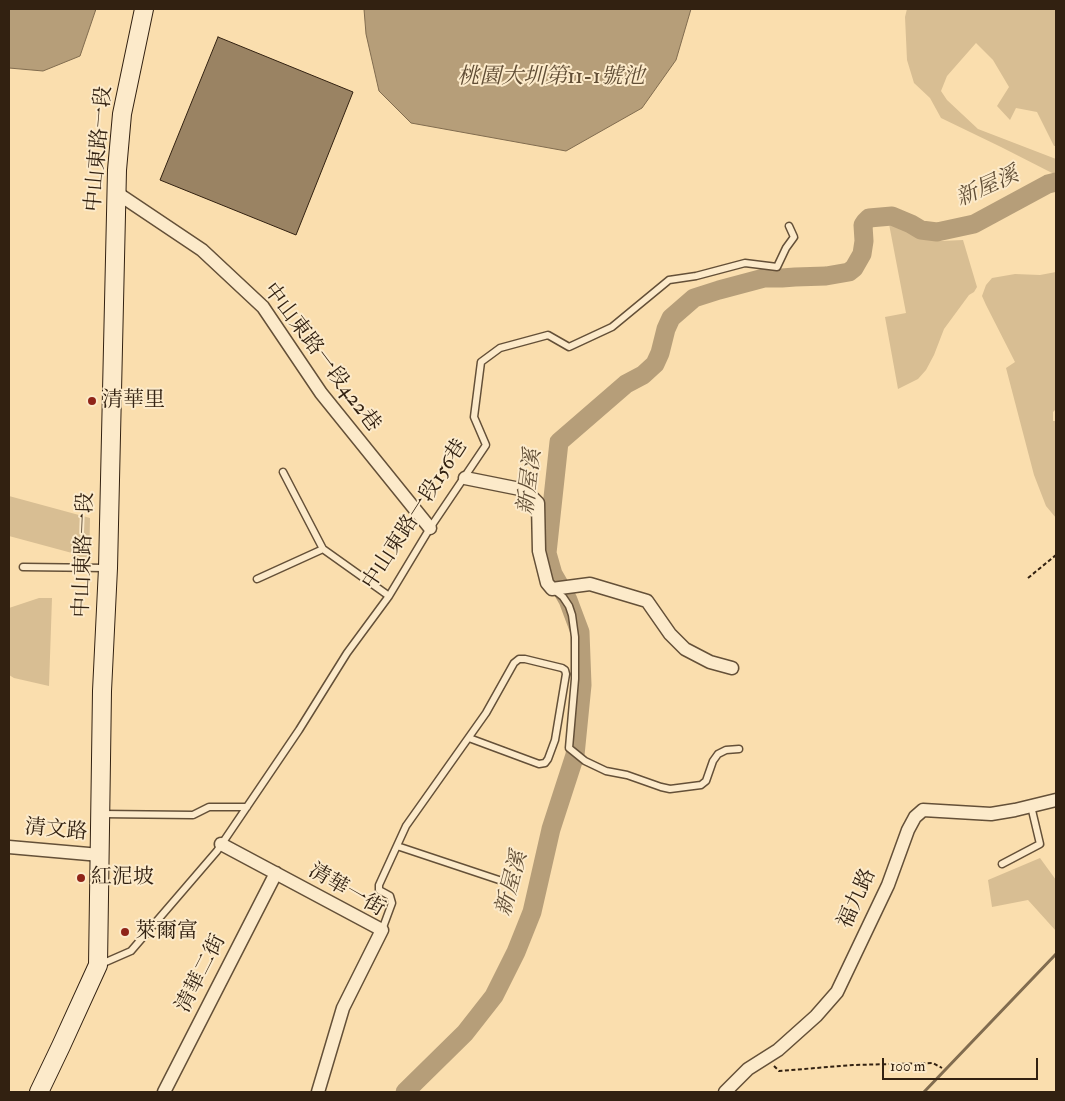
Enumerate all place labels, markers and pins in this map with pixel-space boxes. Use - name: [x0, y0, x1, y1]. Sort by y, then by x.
- place label: 清華里: [102, 388, 165, 414]
- marker: 清華里: [86, 395, 98, 407]
- place label: 紅泥坡: [91, 865, 154, 891]
- marker: 紅泥坡: [75, 872, 87, 884]
- place label: 萊爾富: [135, 919, 198, 945]
- marker: 萊爾富: [119, 926, 131, 938]

